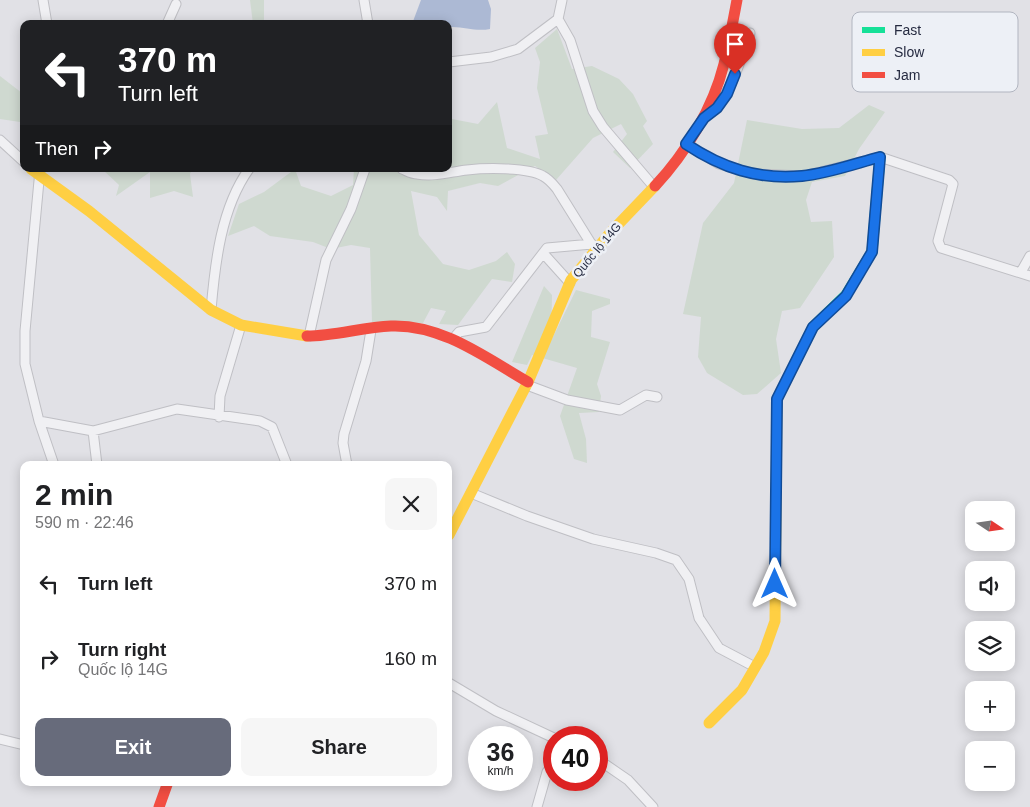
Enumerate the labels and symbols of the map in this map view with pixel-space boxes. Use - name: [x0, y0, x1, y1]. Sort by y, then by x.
- legend: [852, 12, 1018, 92]
- text: Fast: [894, 22, 921, 38]
- pin: [714, 23, 756, 74]
- text: Slow: [894, 44, 925, 60]
- text: Jam: [894, 67, 920, 83]
- street label: Quốc lộ 14G: [570, 220, 624, 280]
- north arrow: [965, 501, 1015, 551]
- position arrow: [748, 557, 800, 609]
- speed limit sign: 40: [543, 726, 608, 791]

